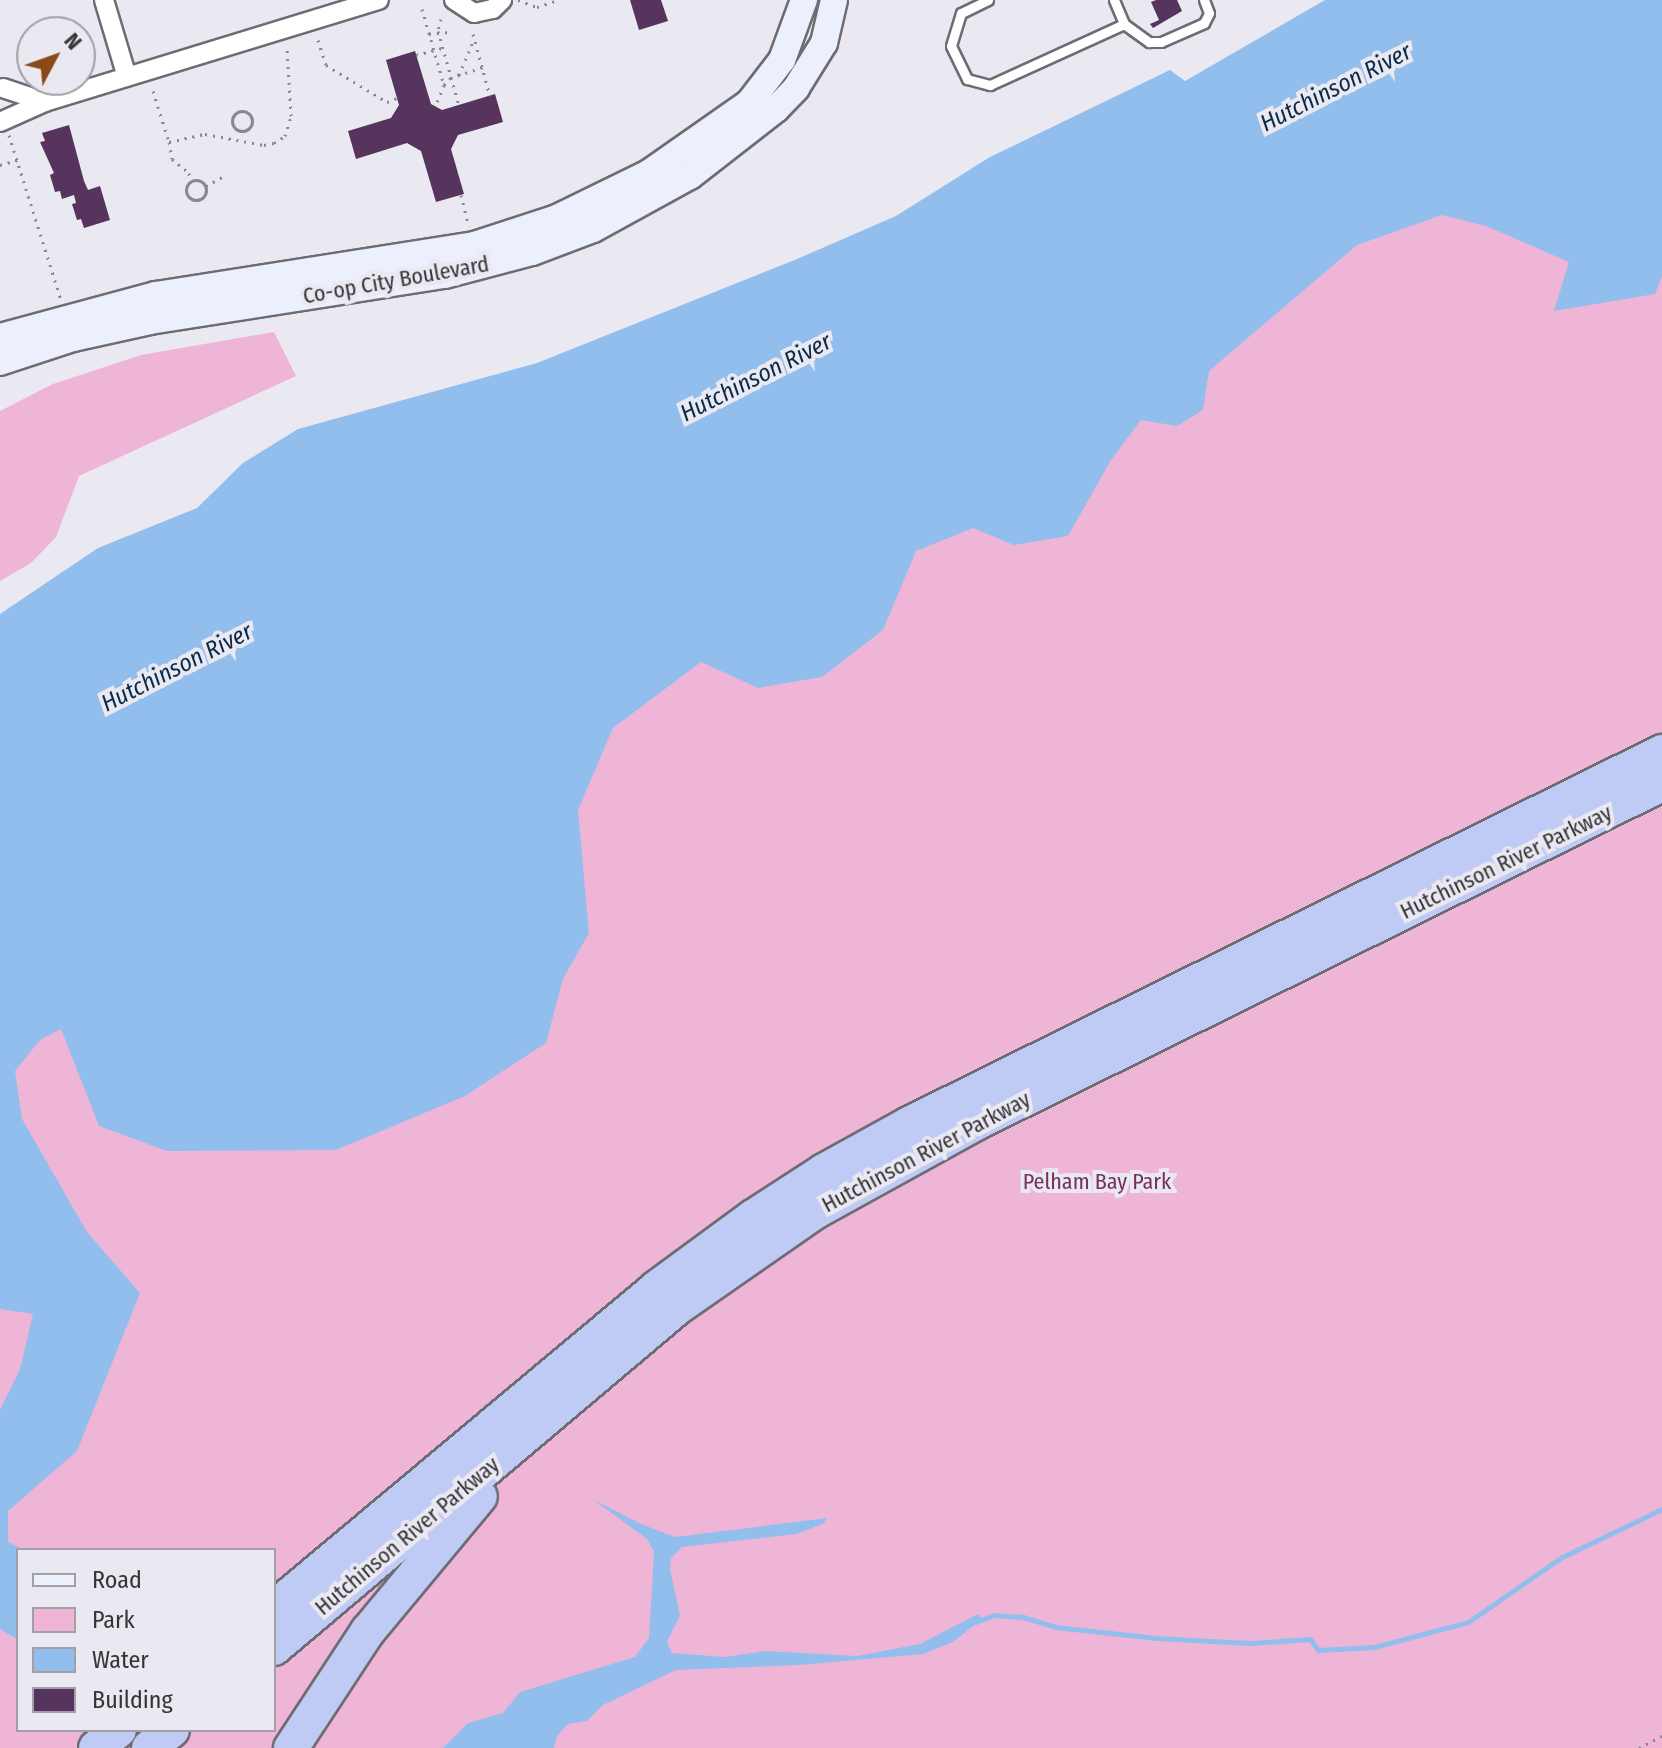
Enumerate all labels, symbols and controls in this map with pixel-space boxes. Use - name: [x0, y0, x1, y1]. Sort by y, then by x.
- north arrow: [16, 16, 96, 96]
- text: N: [58, 27, 87, 55]
- water label: Hutchinson River: [1256, 38, 1416, 138]
- street label: Co-op City Boulevard: [301, 251, 491, 309]
- water label: Hutchinson River: [676, 328, 836, 428]
- water label: Hutchinson River: [97, 618, 257, 718]
- street label: Hutchinson River Parkway: [1396, 799, 1616, 925]
- street label: Hutchinson River Parkway: [817, 1086, 1035, 1218]
- park label: Pelham Bay Park: [1023, 1169, 1171, 1195]
- street label: Hutchinson River Parkway: [310, 1451, 504, 1621]
- legend: [16, 1548, 276, 1732]
- text: Road: [92, 1566, 142, 1594]
- text: Park: [92, 1606, 135, 1634]
- text: Water: [92, 1646, 149, 1674]
- text: Building: [92, 1686, 173, 1714]

